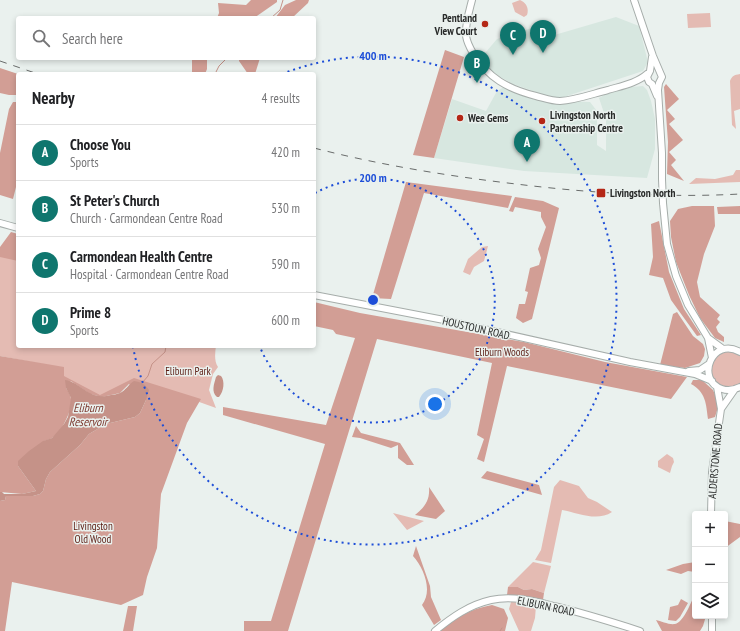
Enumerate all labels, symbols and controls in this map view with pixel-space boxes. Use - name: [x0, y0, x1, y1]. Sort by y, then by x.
- place label: Pentland View Court: [434, 11, 478, 38]
- search box: [16, 16, 316, 60]
- marker: Pentland View Court: [480, 19, 490, 29]
- pin: D: [530, 20, 556, 53]
- pin: C: [500, 22, 526, 55]
- icon: search: [30, 27, 52, 49]
- text: Search here: [62, 29, 123, 48]
- text: 400 m: [359, 48, 387, 63]
- pin: B: [464, 50, 490, 83]
- text: Nearby: [32, 87, 75, 109]
- text: 4 results: [261, 90, 300, 107]
- place label: Livingston North Partnership Centre: [550, 108, 623, 135]
- place label: Wee Gems: [467, 111, 508, 125]
- marker: Wee Gems: [455, 113, 465, 123]
- marker: Livingston North Partnership Centre: [537, 116, 547, 126]
- pin: A: [514, 129, 540, 162]
- text: Choose You: [70, 135, 131, 154]
- text: A: [42, 144, 48, 161]
- text: 420 m: [271, 144, 300, 161]
- text: Sports: [70, 154, 99, 171]
- text: 200 m: [359, 170, 387, 185]
- place label: Livingston North: [610, 186, 675, 200]
- marker: Livingston North: [595, 187, 607, 199]
- text: St Peter's Church: [70, 191, 159, 210]
- text: B: [42, 200, 48, 217]
- text: 530 m: [271, 200, 300, 217]
- text: Church · Carmondean Centre Road: [70, 210, 223, 227]
- text: Carmondean Health Centre: [70, 247, 213, 266]
- text: C: [42, 256, 48, 273]
- text: 590 m: [271, 256, 300, 273]
- text: Hospital · Carmondean Centre Road: [70, 266, 229, 283]
- centre of rings: [366, 293, 380, 307]
- text: Prime 8: [70, 303, 111, 322]
- text: D: [42, 312, 48, 329]
- text: 600 m: [271, 312, 300, 329]
- street label: HOUSTOUN ROAD: [441, 313, 511, 343]
- text: Sports: [70, 322, 99, 339]
- park label: Eliburn Woods: [475, 345, 529, 359]
- park label: Eliburn Park: [165, 364, 212, 378]
- your location: [425, 394, 445, 414]
- water label: Eliburn Reservoir: [69, 400, 109, 429]
- street label: ALDERSTONE ROAD: [705, 423, 725, 499]
- map controls: [692, 511, 728, 619]
- button: +: [692, 511, 728, 547]
- park label: Livingston Old Wood: [73, 519, 113, 546]
- button: −: [692, 547, 728, 583]
- button: layers: [692, 583, 728, 619]
- street label: ELIBURN ROAD: [516, 593, 576, 619]

